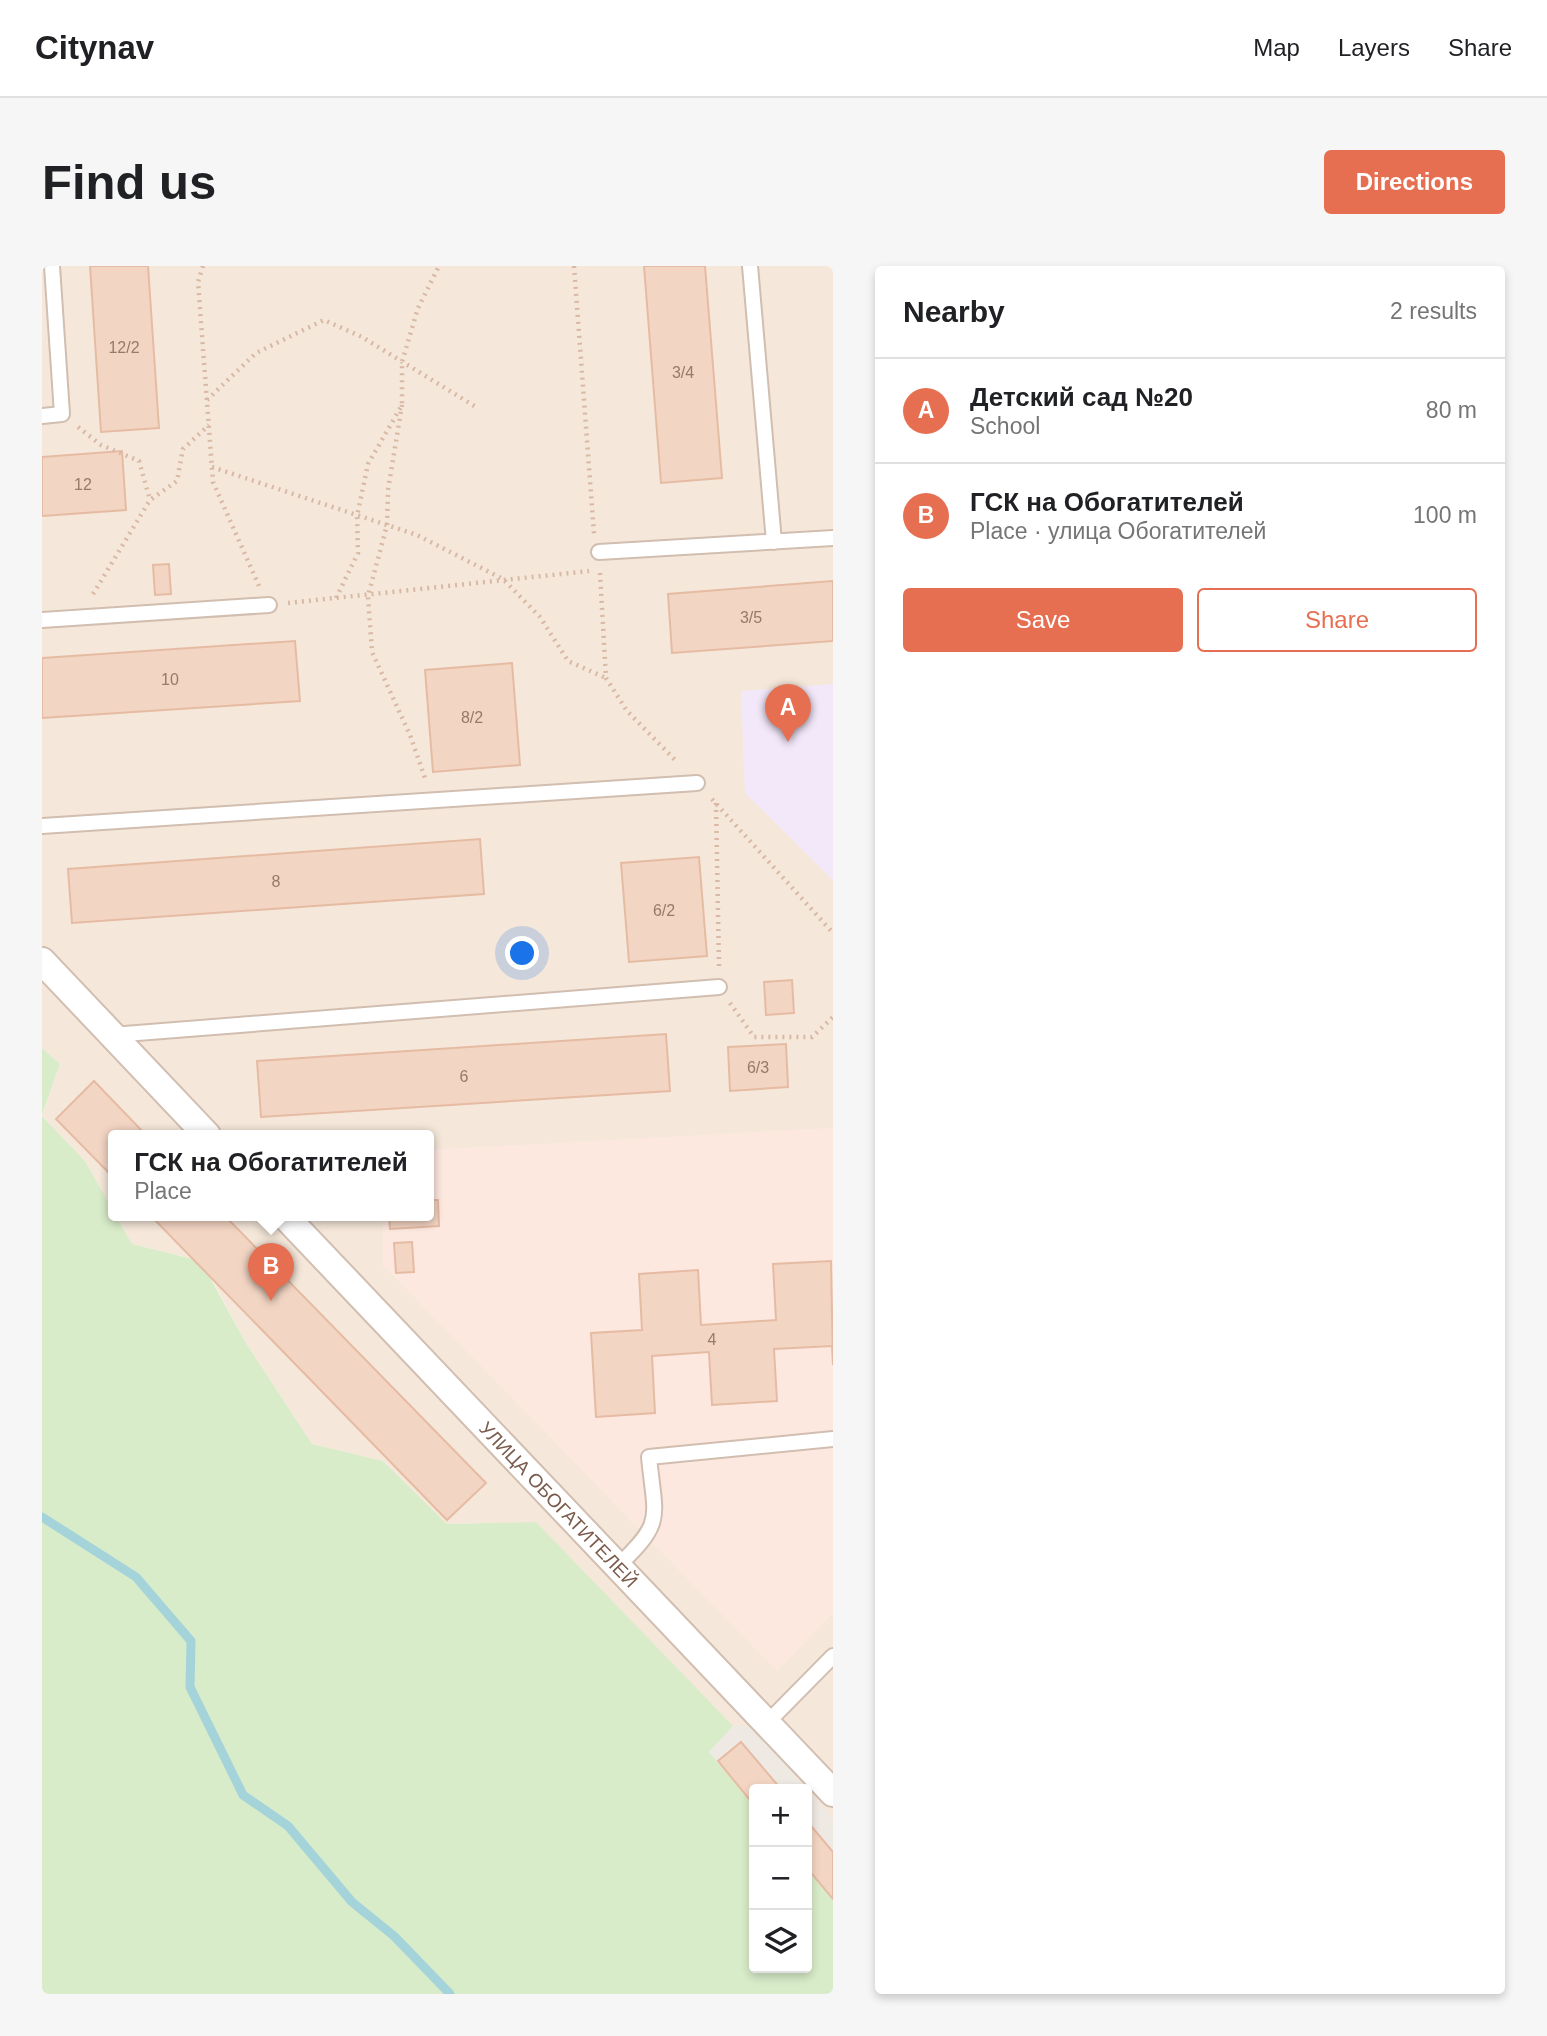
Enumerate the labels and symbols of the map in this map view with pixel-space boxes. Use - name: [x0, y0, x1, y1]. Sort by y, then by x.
- house number: 12/2: [108, 339, 140, 356]
- house number: 3/4: [672, 364, 694, 381]
- house number: 12: [74, 476, 92, 493]
- house number: 3/5: [740, 609, 762, 626]
- house number: 10: [161, 671, 179, 688]
- pin: A: [765, 684, 811, 742]
- house number: 8/2: [461, 709, 483, 726]
- house number: 8: [272, 873, 281, 890]
- house number: 6/2: [653, 902, 675, 919]
- your location: [505, 936, 539, 970]
- house number: 6/3: [747, 1059, 769, 1076]
- house number: 6: [460, 1068, 469, 1085]
- pin: B: [248, 1243, 294, 1301]
- house number: 4: [708, 1331, 717, 1348]
- street label: УЛИЦА ОБОГАТИТЕЛЕЙ: [475, 1417, 642, 1591]

